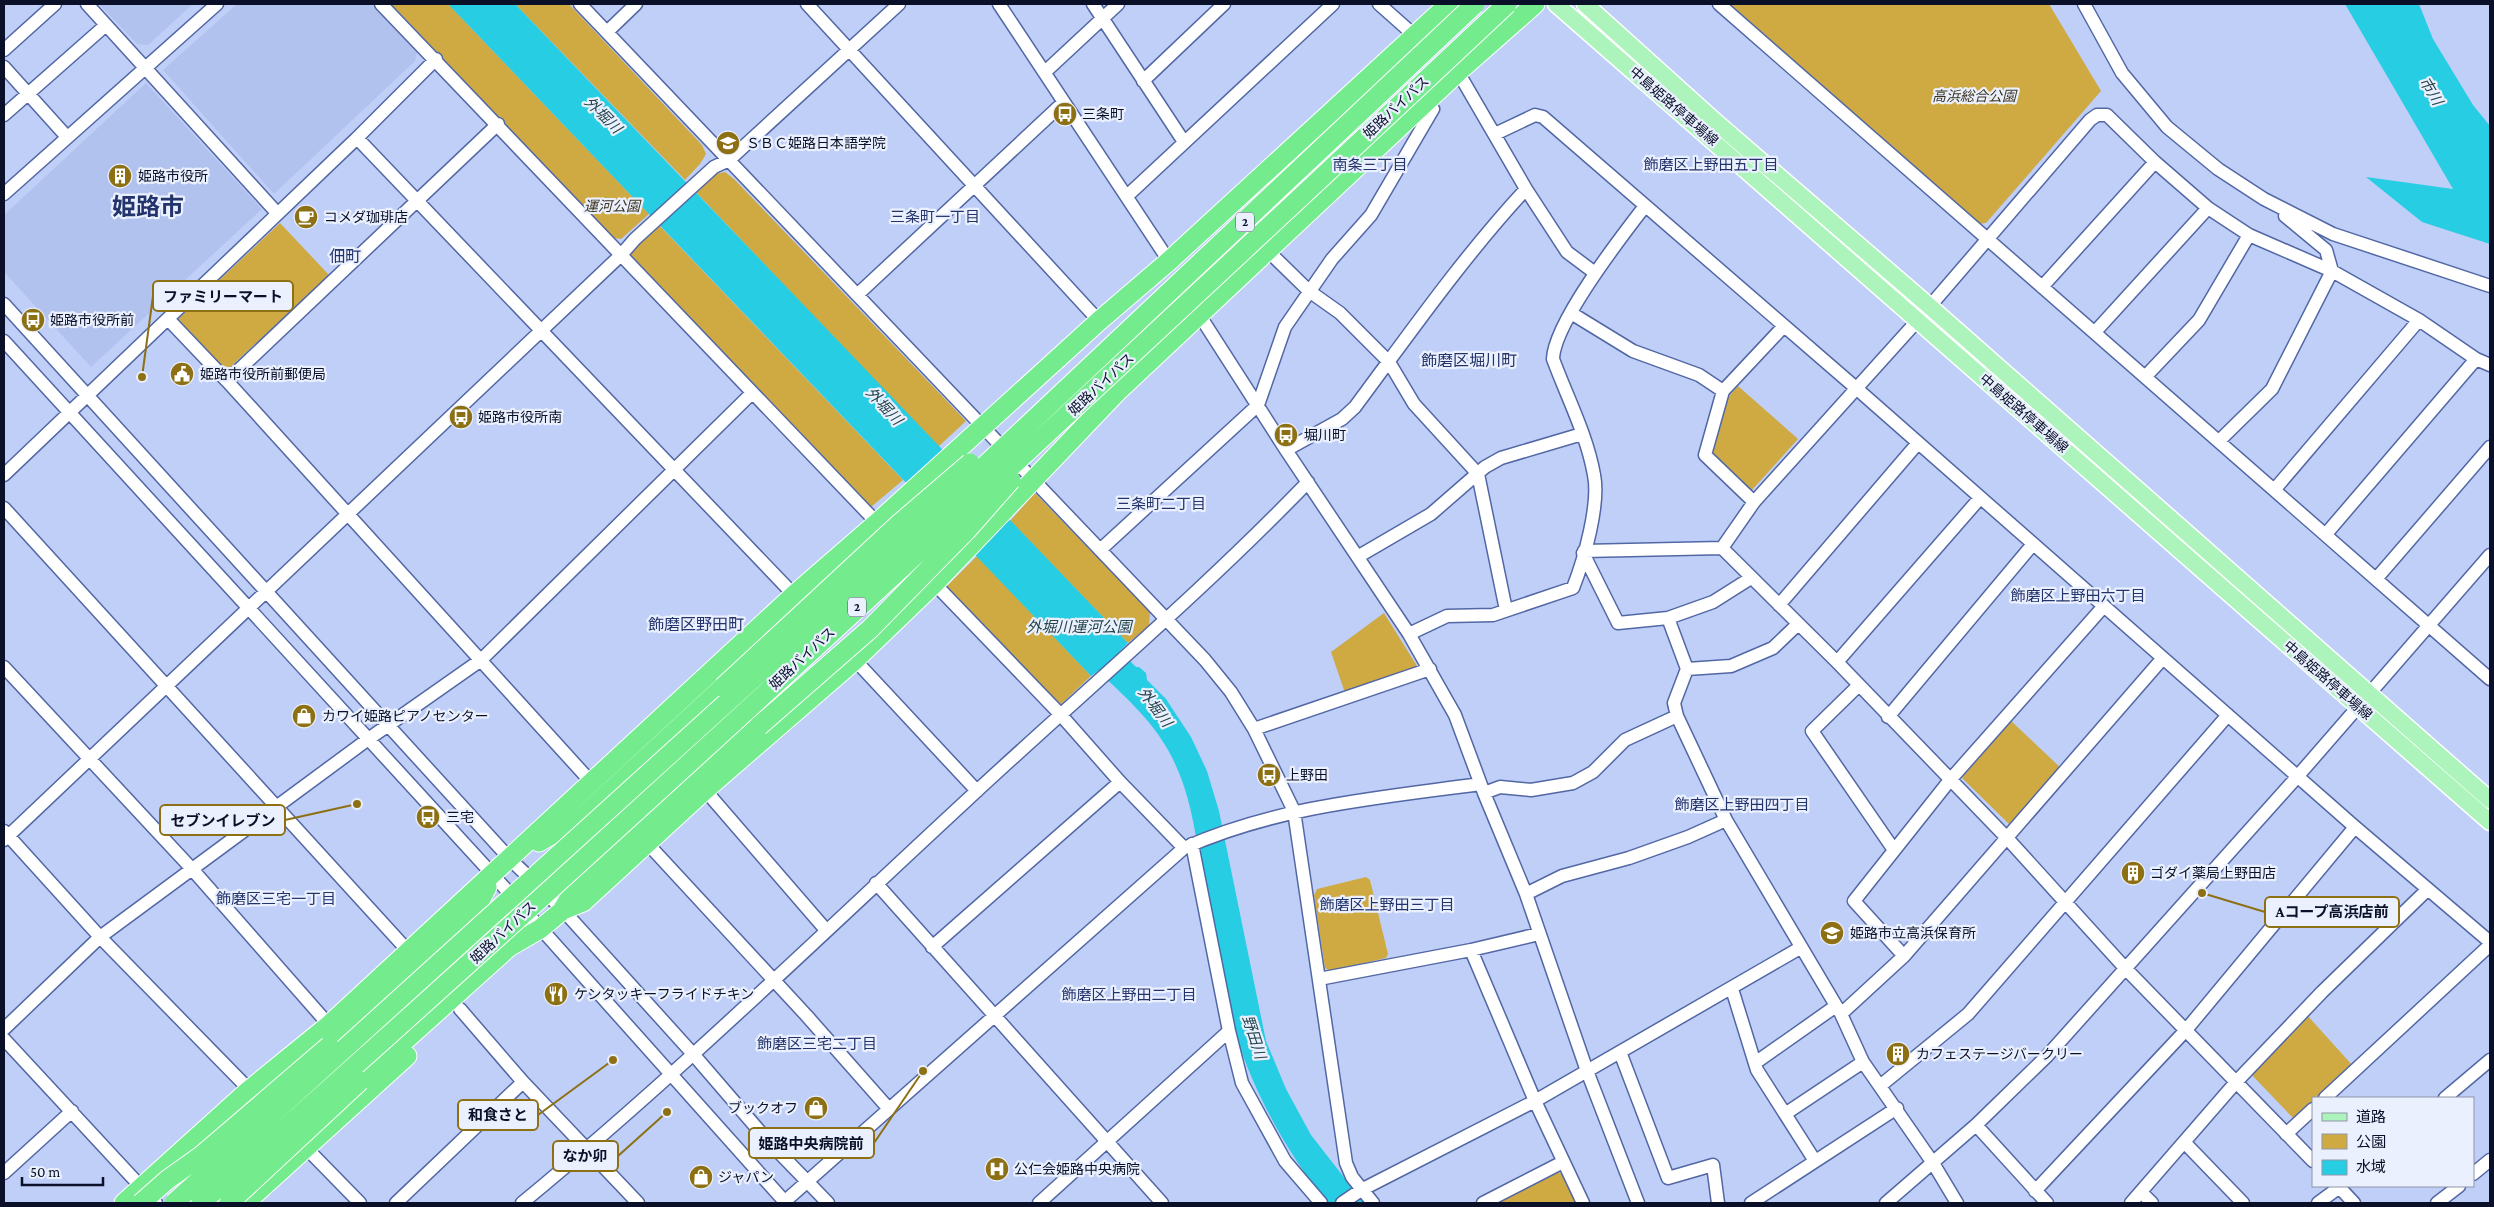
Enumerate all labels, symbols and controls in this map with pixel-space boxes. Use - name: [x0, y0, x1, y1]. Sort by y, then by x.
- street label: 中島姫路停車場線: [1626, 63, 1722, 149]
- street label: 姫路バイパス: [1360, 73, 1432, 141]
- water label: 市川: [2416, 74, 2447, 110]
- park label: 高浜総合公園: [1932, 88, 2018, 104]
- water label: 外堀川: [581, 93, 626, 138]
- bus stop icon: 三条町: [1052, 101, 1078, 127]
- place label: 三条町: [1082, 106, 1124, 122]
- school or university icon: ＳＢＣ姫路日本語学院: [715, 130, 741, 156]
- place label: ＳＢＣ姫路日本語学院: [746, 135, 886, 151]
- district label: 飾磨区上野田五丁目: [1643, 156, 1779, 173]
- district label: 南条三丁目: [1332, 157, 1408, 173]
- building icon: 姫路市役所: [107, 163, 133, 189]
- place label: 姫路市役所: [138, 168, 208, 184]
- district label: 姫路市: [112, 193, 184, 220]
- park label: 運河公園: [584, 198, 642, 214]
- cafe icon: コメダ珈琲店: [293, 204, 319, 230]
- place label: コメダ珈琲店: [324, 209, 408, 225]
- district label: 三条町一丁目: [890, 209, 980, 225]
- road number: 2: [1236, 212, 1254, 232]
- district label: 佃町: [329, 248, 361, 265]
- callout: ファミリーマート: [153, 281, 293, 311]
- text: ファミリーマート: [163, 289, 283, 305]
- bus stop icon: 姫路市役所前: [20, 307, 46, 333]
- place label: 姫路市役所前: [50, 312, 134, 328]
- street label: 姫路バイパス: [1065, 350, 1137, 418]
- district label: 飾磨区堀川町: [1421, 352, 1517, 369]
- public building icon: 姫路市役所前郵便局: [169, 361, 195, 387]
- place label: 姫路市役所前郵便局: [200, 366, 326, 382]
- street label: 中島姫路停車場線: [1976, 370, 2072, 456]
- water label: 外堀川: [863, 384, 907, 429]
- bus stop icon: 姫路市役所南: [448, 404, 474, 430]
- place label: 姫路市役所南: [478, 409, 562, 425]
- bus stop icon: 堀川町: [1273, 422, 1299, 448]
- place label: 堀川町: [1304, 427, 1346, 443]
- district label: 三条町二丁目: [1116, 496, 1206, 512]
- district label: 飾磨区上野田六丁目: [2010, 587, 2146, 604]
- road number: 2: [848, 598, 866, 616]
- district label: 飾磨区野田町: [648, 616, 744, 633]
- water label: 外堀川運河公園: [1026, 619, 1133, 635]
- street label: 姫路バイパス: [766, 624, 838, 692]
- street label: 中島姫路停車場線: [2280, 637, 2376, 723]
- water label: 外堀川: [1135, 684, 1176, 731]
- shop icon: カワイ姫路ピアノセンター: [291, 703, 317, 729]
- place label: カワイ姫路ピアノセンター: [322, 708, 489, 724]
- bus stop icon: 上野田: [1256, 762, 1282, 788]
- place label: 上野田: [1286, 767, 1328, 783]
- district label: 飾磨区上野田四丁目: [1674, 796, 1810, 813]
- bus stop icon: 三宅: [415, 804, 441, 830]
- callout: セブンイレブン: [160, 805, 285, 835]
- place label: 三宅: [446, 809, 474, 825]
- text: セブンイレブン: [170, 812, 276, 829]
- building icon: ゴダイ薬局上野田店: [2120, 860, 2146, 886]
- place label: ゴダイ薬局上野田店: [2150, 865, 2276, 881]
- district label: 飾磨区三宅一丁目: [216, 890, 336, 907]
- district label: 飾磨区上野田三丁目: [1319, 896, 1455, 913]
- callout: Aコープ高浜店前: [2265, 897, 2399, 927]
- street label: 姫路バイパス: [467, 898, 539, 966]
- text: Aコープ高浜店前: [2274, 903, 2389, 920]
- school or university icon: 姫路市立高浜保育所: [1819, 920, 1845, 946]
- place label: 姫路市立高浜保育所: [1850, 925, 1976, 941]
- restaurant icon: ケンタッキーフライドチキン: [543, 981, 569, 1007]
- place label: ケンタッキーフライドチキン: [574, 986, 754, 1002]
- district label: 飾磨区上野田二丁目: [1061, 986, 1197, 1003]
- water label: 野田川: [1239, 1013, 1269, 1063]
- district label: 飾磨区三宅二丁目: [757, 1035, 877, 1052]
- building icon: カフェステージバークリー: [1885, 1041, 1911, 1067]
- place label: カフェステージバークリー: [1916, 1046, 2083, 1062]
- shop icon: ブックオフ: [803, 1095, 829, 1121]
- legend: [2312, 1097, 2474, 1187]
- callout: 和食さと: [458, 1100, 538, 1130]
- place label: ブックオフ: [728, 1100, 798, 1116]
- text: 和食さと: [468, 1107, 528, 1123]
- text: 道路: [2356, 1109, 2386, 1125]
- callout: 姫路中央病院前: [749, 1128, 874, 1158]
- text: 公園: [2356, 1134, 2386, 1150]
- text: 姫路中央病院前: [758, 1135, 864, 1152]
- callout: なか卯: [553, 1141, 618, 1171]
- text: なか卯: [562, 1148, 608, 1164]
- scale bar: [22, 1154, 104, 1186]
- hospital icon: 公仁会姫路中央病院: [984, 1156, 1010, 1182]
- text: 水域: [2356, 1159, 2386, 1175]
- place label: 公仁会姫路中央病院: [1014, 1161, 1140, 1177]
- text: 50 m: [30, 1164, 60, 1180]
- shop icon: ジャパン: [688, 1164, 714, 1190]
- place label: ジャパン: [718, 1169, 774, 1185]

